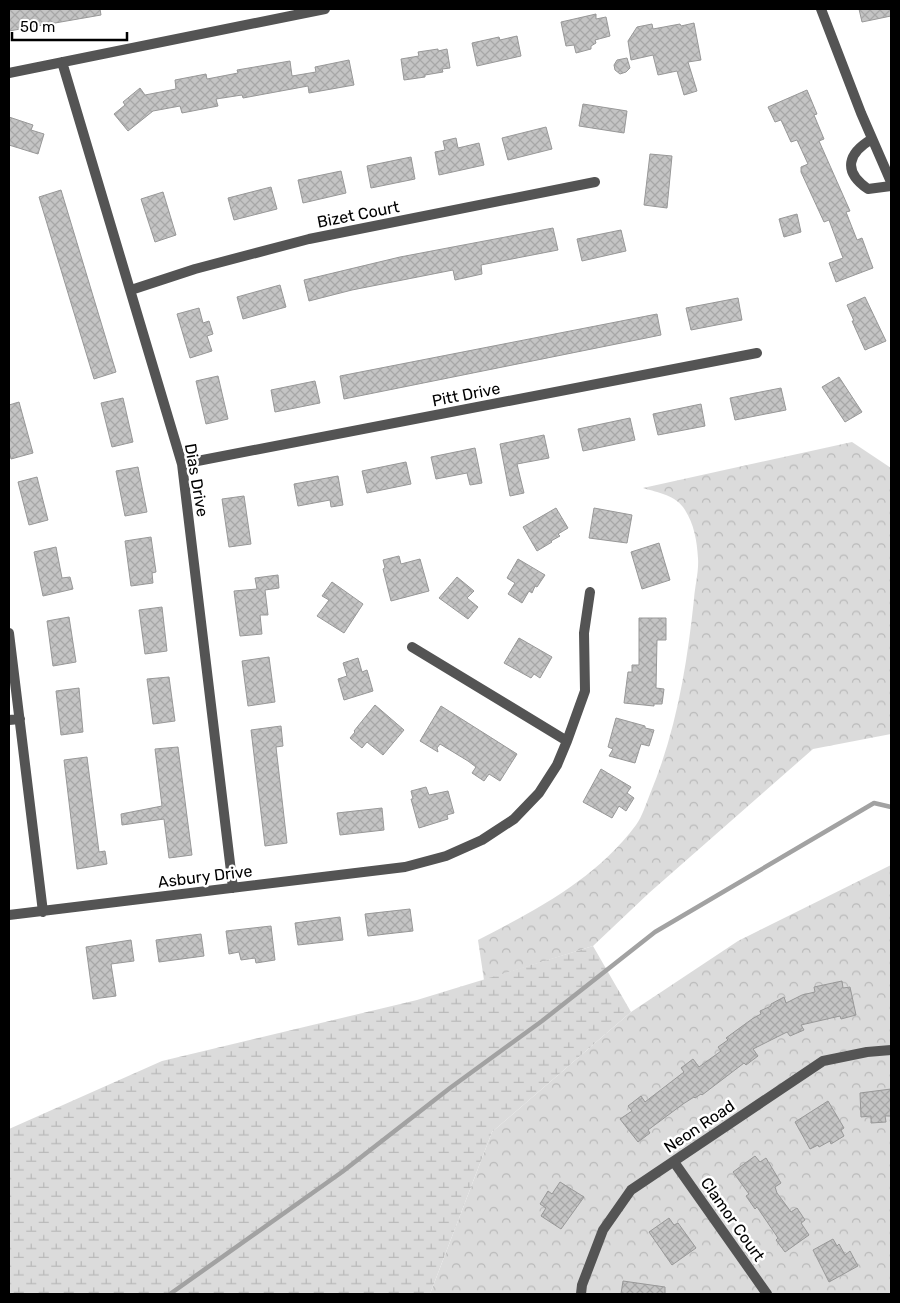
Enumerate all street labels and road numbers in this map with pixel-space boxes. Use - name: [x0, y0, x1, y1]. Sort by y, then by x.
- street label: Bizet Court: [315, 197, 401, 232]
- street label: Pitt Drive: [430, 379, 502, 410]
- street label: Dias Drive: [181, 442, 212, 518]
- street label: Asbury Drive: [157, 861, 253, 892]
- street label: Neon Road: [660, 1096, 738, 1157]
- street label: Clamor Court: [697, 1174, 769, 1265]

